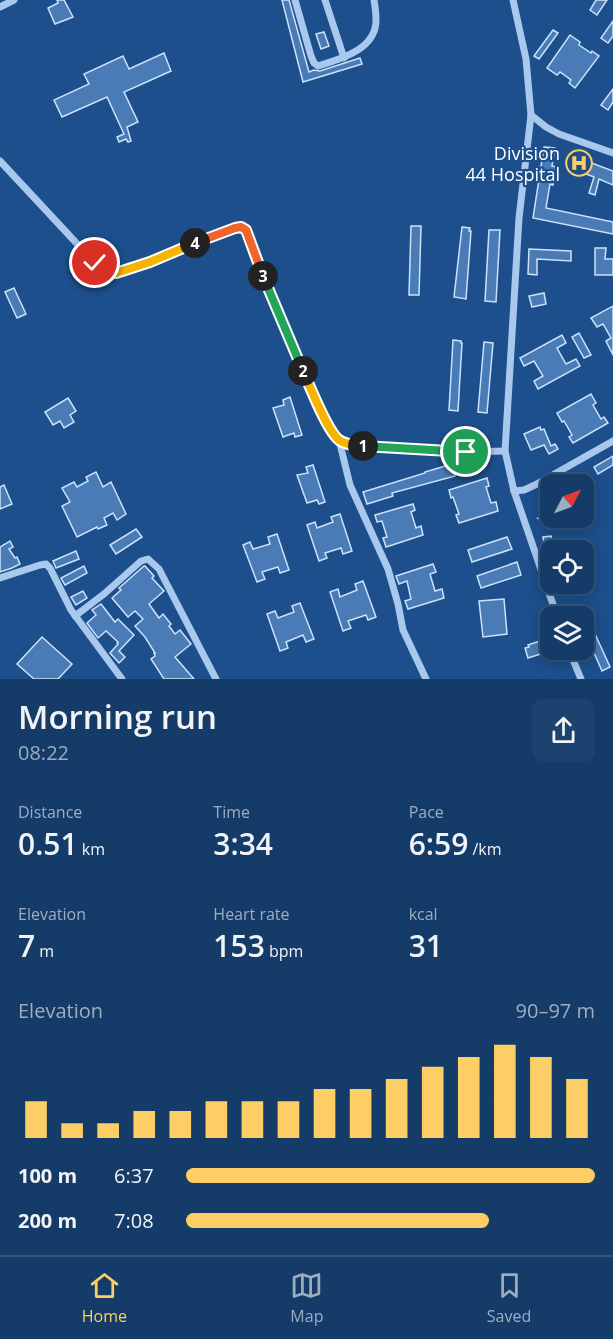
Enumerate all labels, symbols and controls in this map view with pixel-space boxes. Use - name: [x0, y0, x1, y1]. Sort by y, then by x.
- place label: Division 44 Hospital: [466, 141, 560, 186]
- hospital icon: Division 44 Hospital: [564, 148, 594, 178]
- pin: 4: [180, 228, 210, 258]
- text: 4: [190, 232, 200, 254]
- pin: [69, 237, 120, 288]
- icon: check: [78, 246, 111, 279]
- pin: 3: [248, 261, 278, 291]
- text: 3: [258, 265, 268, 287]
- pin: 2: [288, 356, 318, 386]
- text: 2: [298, 360, 308, 382]
- pin: [440, 426, 491, 477]
- pin: 1: [348, 431, 378, 461]
- text: 1: [358, 435, 368, 457]
- icon: arrive: [449, 435, 482, 468]
- north arrow: [540, 474, 594, 528]
- map controls: [540, 474, 594, 660]
- button: locate: [540, 540, 594, 594]
- button: layers: [540, 606, 594, 660]
- text: Morning run: [18, 694, 217, 739]
- button: share: [532, 699, 595, 762]
- text: 08:22: [18, 739, 69, 766]
- text: Distance: [18, 801, 82, 823]
- text: Time: [213, 801, 250, 823]
- text: Pace: [409, 801, 444, 823]
- text: 0.51: [18, 823, 78, 864]
- text: 3:34: [213, 823, 273, 864]
- text: 6:59: [409, 823, 468, 864]
- text: km: [78, 838, 105, 860]
- text: /km: [468, 838, 502, 860]
- text: Elevation: [18, 903, 86, 925]
- text: Heart rate: [213, 903, 290, 925]
- text: kcal: [409, 903, 438, 925]
- text: 7: [18, 925, 35, 966]
- text: 153: [213, 925, 265, 966]
- text: 31: [409, 925, 443, 966]
- text: m: [35, 940, 54, 962]
- text: bpm: [265, 940, 303, 962]
- text: Elevation: [18, 997, 103, 1024]
- text: 90–97 m: [516, 997, 595, 1024]
- text: 100 m: [18, 1162, 77, 1189]
- text: 6:37: [114, 1162, 154, 1189]
- text: 200 m: [18, 1207, 77, 1234]
- text: 7:08: [114, 1207, 154, 1234]
- tab: Home: [82, 1269, 127, 1327]
- tab: Map: [290, 1269, 323, 1327]
- tab: Saved: [487, 1269, 531, 1327]

